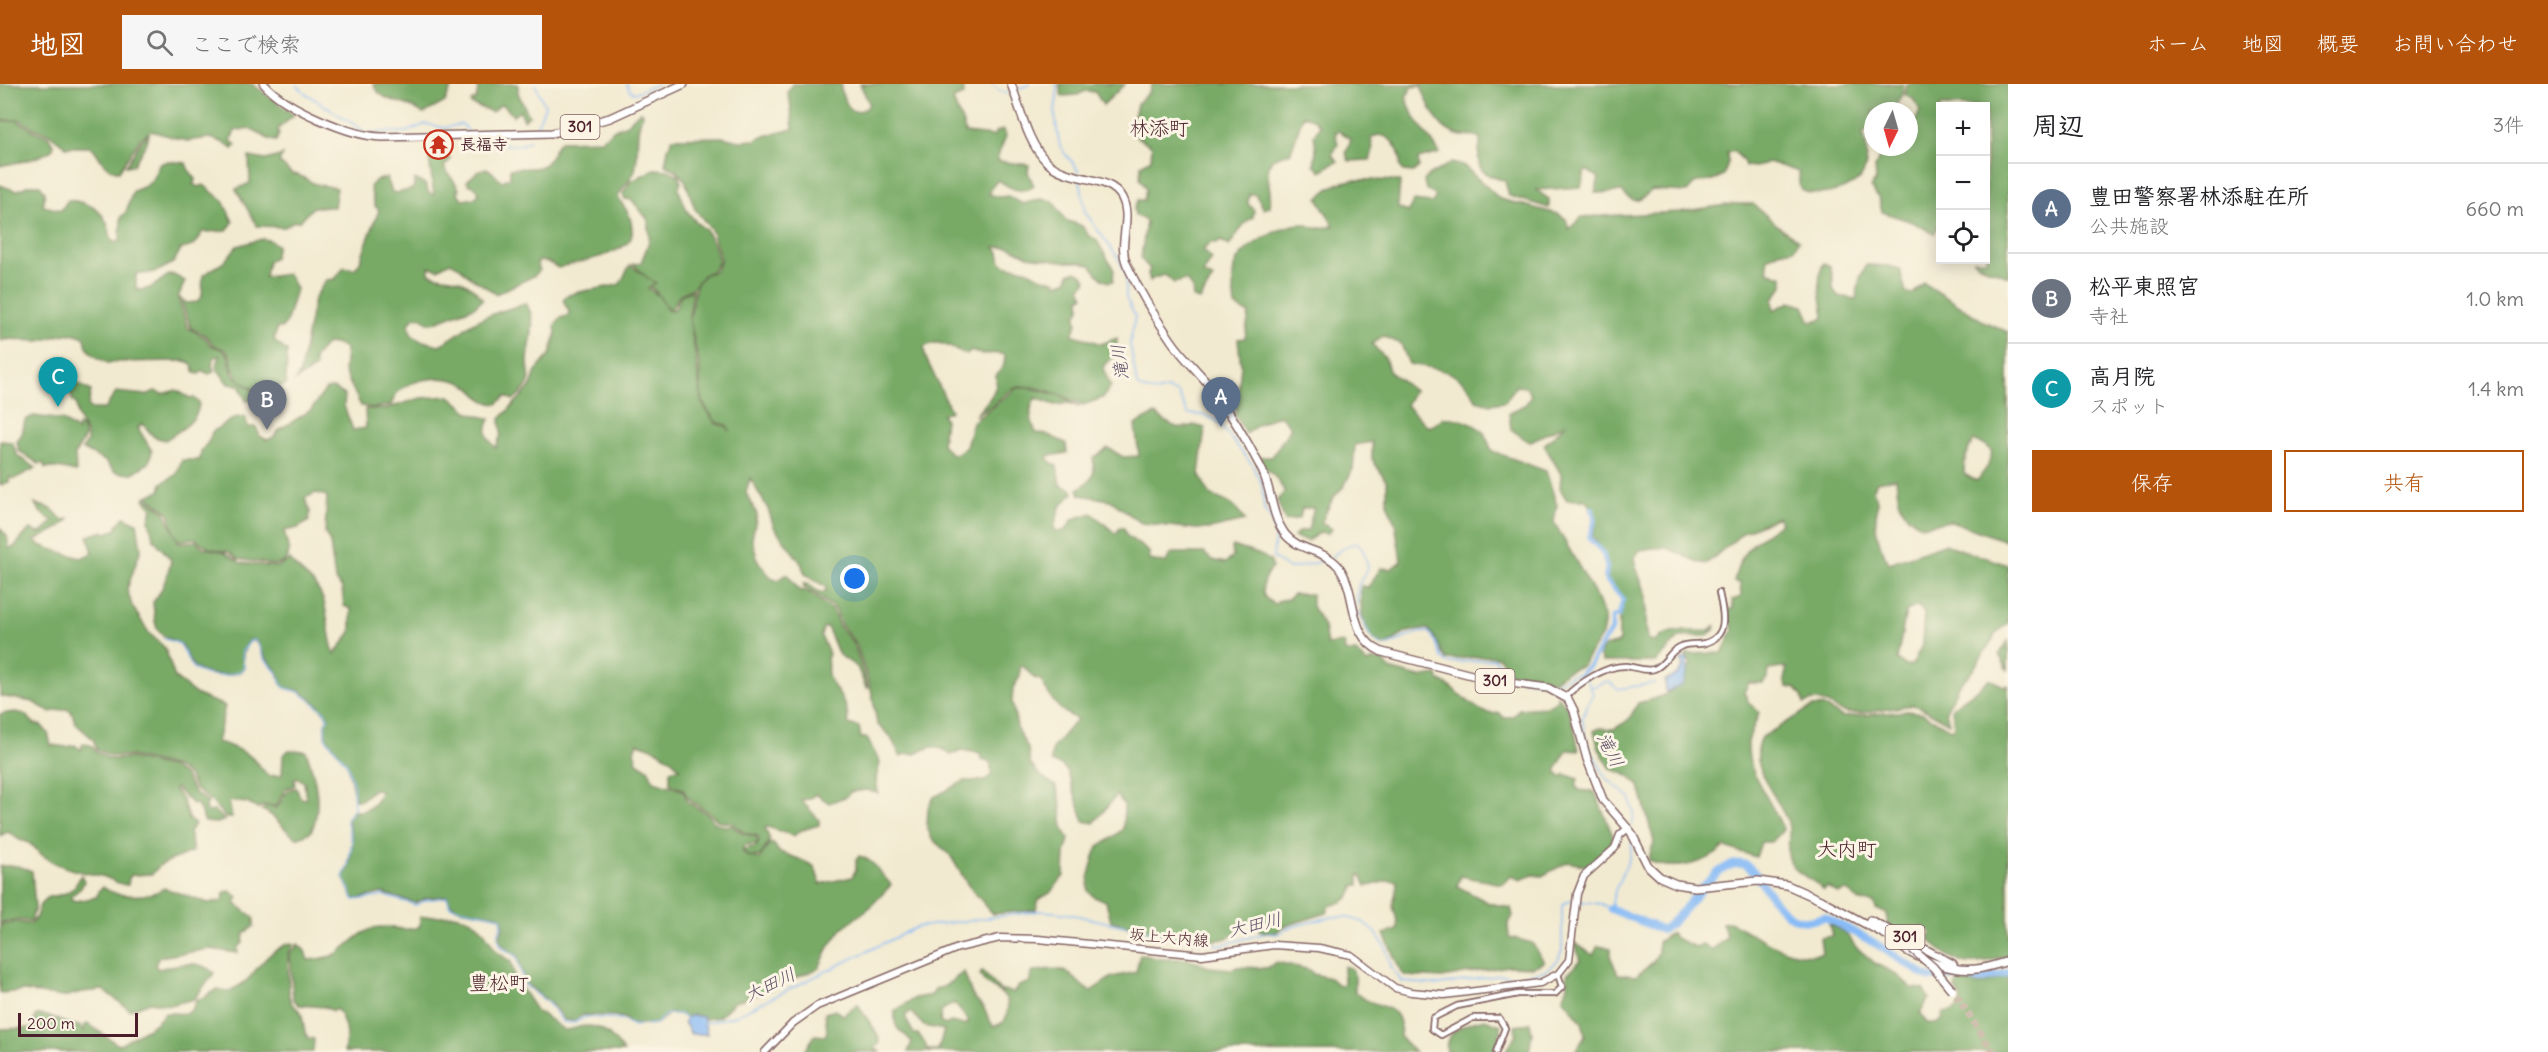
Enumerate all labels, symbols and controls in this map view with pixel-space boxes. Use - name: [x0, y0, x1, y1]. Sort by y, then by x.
- search box: [122, 15, 542, 69]
- text: 地図: [30, 26, 86, 62]
- icon: search: [143, 26, 176, 59]
- text: ここで検索: [191, 30, 301, 58]
- text: ホーム: [2147, 30, 2209, 57]
- text: 地図: [2242, 30, 2284, 57]
- text: 概要: [2317, 30, 2359, 57]
- text: お問い合わせ: [2392, 30, 2518, 57]
- north arrow: [1864, 102, 1918, 156]
- map controls: [1936, 102, 1990, 264]
- button: +: [1936, 102, 1990, 156]
- text: 周辺: [2032, 109, 2084, 142]
- text: 3件: [2493, 112, 2524, 137]
- road number: 301: [560, 115, 600, 139]
- district label: 林添町: [1129, 115, 1189, 140]
- temple icon: 長福寺: [423, 128, 455, 160]
- place label: 長福寺: [460, 134, 508, 154]
- button: −: [1936, 156, 1990, 210]
- text: 豊田警察署林添駐在所: [2089, 182, 2309, 210]
- text: A: [2045, 196, 2058, 221]
- text: 660 m: [2465, 196, 2524, 221]
- button: locate: [1936, 210, 1990, 264]
- text: 公共施設: [2089, 213, 2169, 238]
- text: 松平東照宮: [2089, 272, 2199, 300]
- text: B: [2045, 286, 2058, 311]
- text: 1.0 km: [2466, 286, 2524, 311]
- text: 寺社: [2089, 303, 2129, 328]
- water label: 滝川: [1106, 343, 1133, 381]
- pin: C: [38, 358, 78, 407]
- text: 高月院: [2089, 362, 2155, 390]
- text: C: [2045, 376, 2058, 401]
- text: 1.4 km: [2468, 376, 2524, 401]
- pin: A: [1202, 378, 1240, 427]
- pin: B: [248, 380, 286, 430]
- text: スポット: [2089, 393, 2169, 418]
- button: 保存: [2032, 450, 2272, 512]
- button: 共有: [2284, 450, 2524, 512]
- your location: [840, 564, 869, 593]
- road number: 301: [1476, 669, 1514, 693]
- water label: 滝川: [1592, 729, 1629, 771]
- district label: 大内町: [1817, 836, 1877, 861]
- water label: 大田川: [1226, 907, 1284, 942]
- street label: 坂上大内線: [1128, 924, 1210, 950]
- road number: 301: [1886, 925, 1924, 949]
- water label: 大田川: [740, 962, 799, 1007]
- district label: 豊松町: [469, 970, 529, 995]
- scale bar: [18, 1010, 138, 1038]
- text: 200 m: [27, 1013, 75, 1033]

